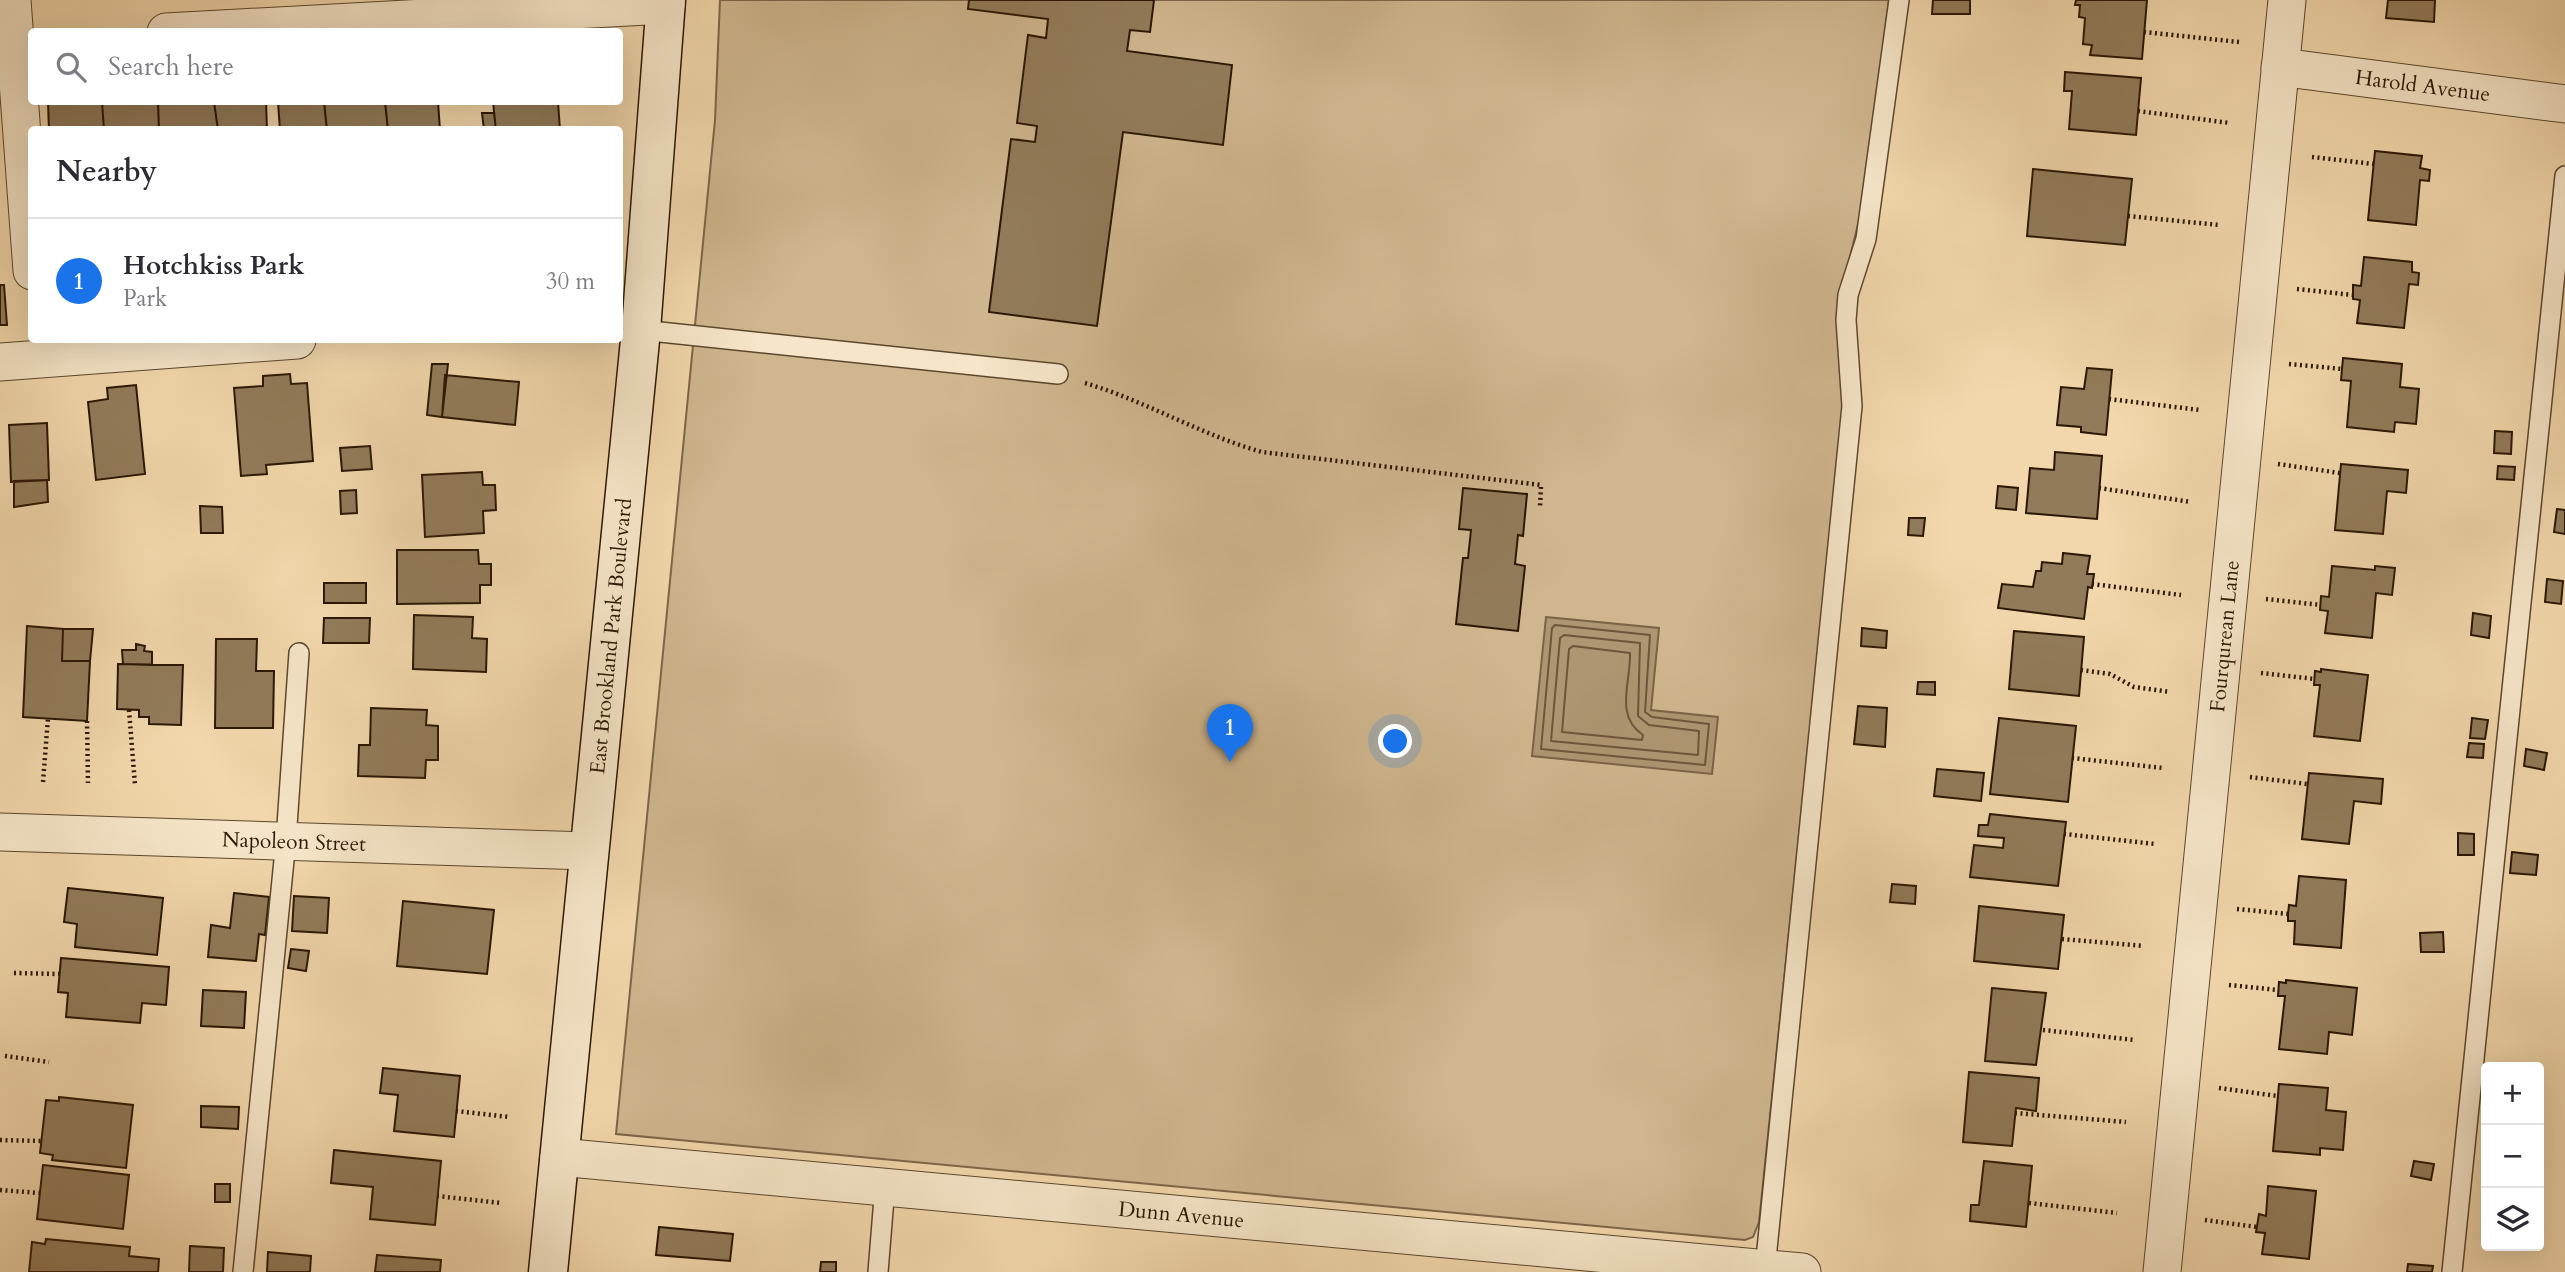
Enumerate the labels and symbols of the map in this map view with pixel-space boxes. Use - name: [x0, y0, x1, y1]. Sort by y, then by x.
- street label: Harold Avenue: [2353, 63, 2492, 109]
- street label: East Brookland Park Boulevard: [583, 497, 639, 775]
- street label: Fourqurean Lane: [2203, 559, 2247, 713]
- pin: 1: [1207, 704, 1253, 762]
- your location: [1378, 724, 1412, 758]
- street label: Napoleon Street: [221, 825, 367, 859]
- street label: Dunn Avenue: [1117, 1195, 1245, 1235]

